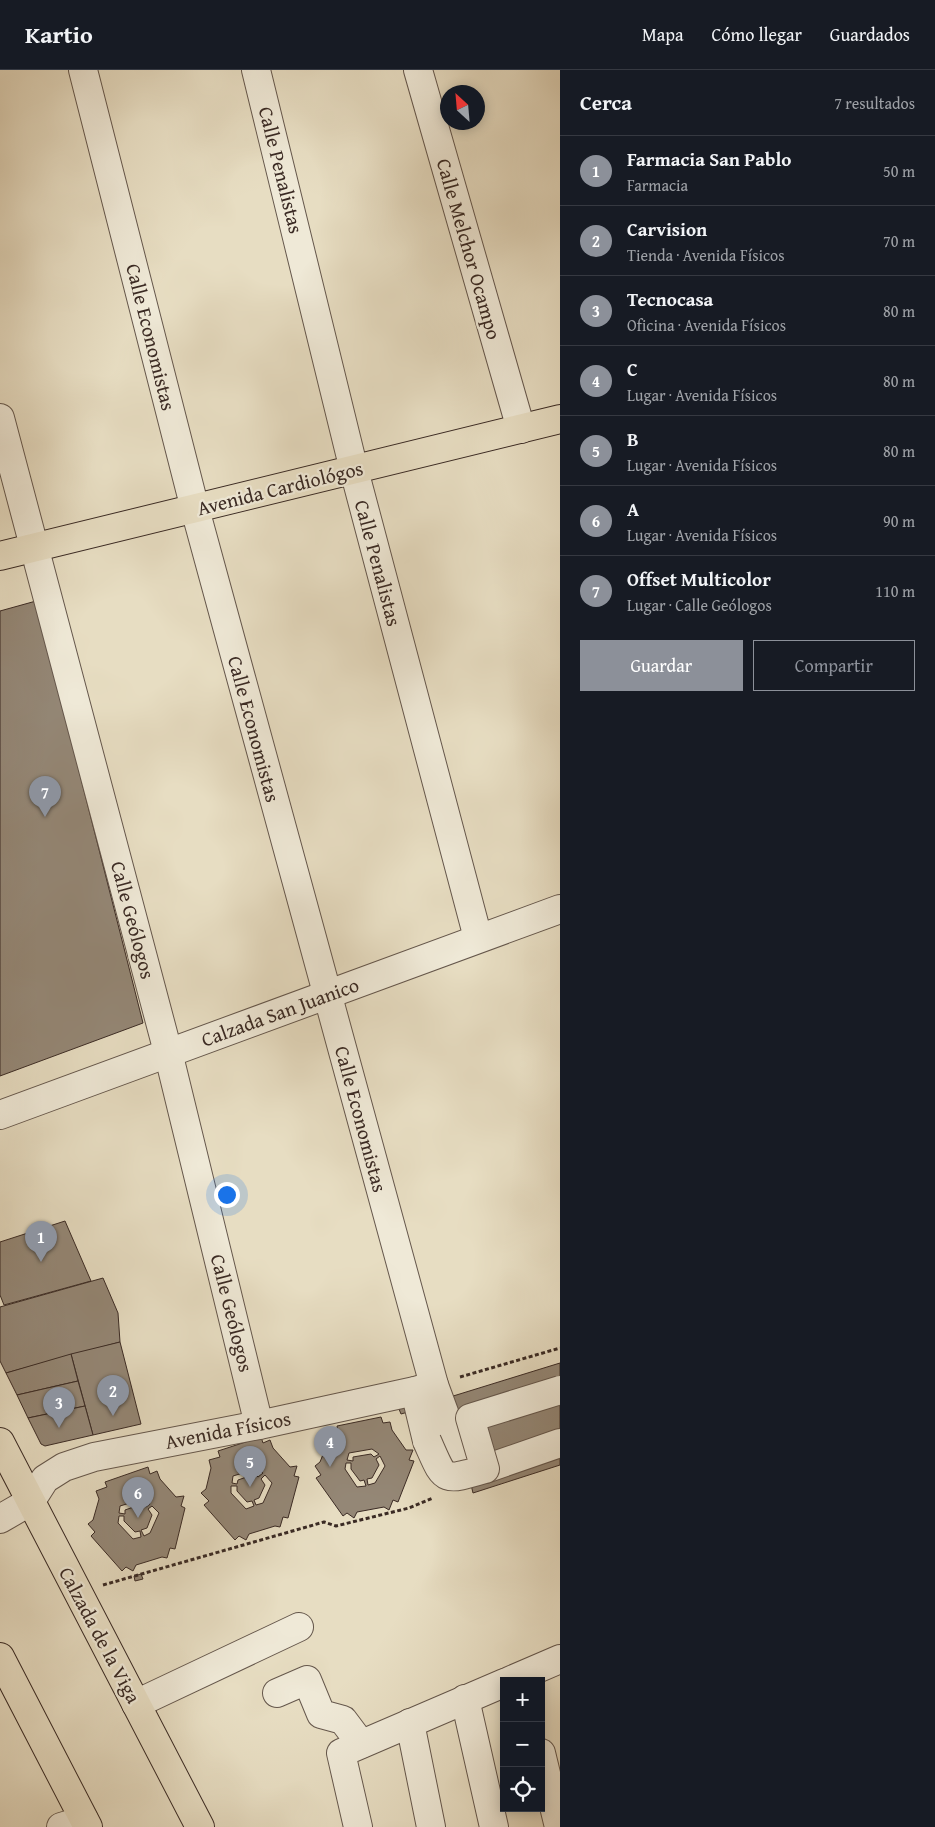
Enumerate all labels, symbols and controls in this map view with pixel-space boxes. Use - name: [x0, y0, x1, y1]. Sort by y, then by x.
- text: Kartio: [25, 17, 93, 52]
- text: Mapa: [642, 21, 684, 48]
- text: Cómo llegar: [712, 21, 802, 48]
- text: Guardados: [830, 21, 910, 48]
- north arrow: [440, 85, 485, 130]
- text: Cerca: [580, 87, 632, 118]
- text: 7 resultados: [834, 91, 915, 115]
- street label: Calle Penalistas: [252, 103, 311, 236]
- text: Farmacia San Pablo: [627, 145, 791, 173]
- street label: Calle Melchor Ocampo: [430, 155, 509, 343]
- text: 1: [592, 159, 600, 183]
- text: 50 m: [883, 159, 915, 183]
- text: Farmacia: [627, 173, 688, 197]
- text: Carvision: [627, 215, 707, 243]
- text: 2: [592, 229, 600, 253]
- text: 70 m: [883, 229, 915, 253]
- text: Tienda · Avenida Físicos: [627, 243, 785, 267]
- street label: Calle Economistas: [119, 260, 184, 413]
- text: Tecnocasa: [627, 285, 713, 313]
- text: 3: [592, 299, 600, 323]
- text: 80 m: [883, 299, 915, 323]
- text: Oficina · Avenida Físicos: [627, 313, 786, 337]
- text: C: [627, 355, 638, 383]
- text: 4: [592, 369, 600, 393]
- text: 80 m: [883, 369, 915, 393]
- text: Lugar · Avenida Físicos: [627, 383, 777, 407]
- text: B: [627, 425, 639, 453]
- text: 5: [592, 439, 600, 463]
- text: 80 m: [883, 439, 915, 463]
- street label: Avenida Cardiológos: [194, 453, 366, 522]
- text: Lugar · Avenida Físicos: [627, 453, 777, 477]
- text: A: [627, 495, 639, 523]
- street label: Calle Penalistas: [348, 496, 409, 629]
- text: 6: [592, 509, 600, 533]
- text: 90 m: [883, 509, 915, 533]
- text: Lugar · Avenida Físicos: [627, 523, 777, 547]
- text: Offset Multicolor: [627, 565, 771, 593]
- text: 7: [592, 579, 600, 603]
- text: 110 m: [875, 579, 915, 603]
- text: Lugar · Calle Geólogos: [627, 593, 772, 617]
- button: Guardar: [580, 640, 743, 691]
- button: Compartir: [753, 640, 915, 691]
- street label: Calle Economistas: [221, 653, 288, 805]
- pin: 7: [29, 776, 61, 817]
- street label: Calle Geólogos: [104, 858, 163, 982]
- street label: Calzada San Juanico: [197, 970, 363, 1054]
- street label: Calle Economistas: [328, 1043, 395, 1195]
- your location: [214, 1182, 240, 1208]
- pin: 1: [25, 1221, 57, 1262]
- street label: Calle Geólogos: [204, 1251, 261, 1375]
- pin: 2: [97, 1375, 129, 1416]
- pin: 3: [43, 1387, 75, 1428]
- street label: Avenida Físicos: [163, 1403, 293, 1456]
- pin: 4: [314, 1426, 346, 1467]
- pin: 5: [234, 1446, 266, 1487]
- pin: 6: [122, 1477, 154, 1518]
- street label: Calzada de la Viga: [52, 1561, 149, 1709]
- map controls: [500, 1677, 545, 1812]
- button: +: [500, 1677, 545, 1722]
- button: −: [500, 1722, 545, 1767]
- button: locate: [500, 1767, 545, 1812]

